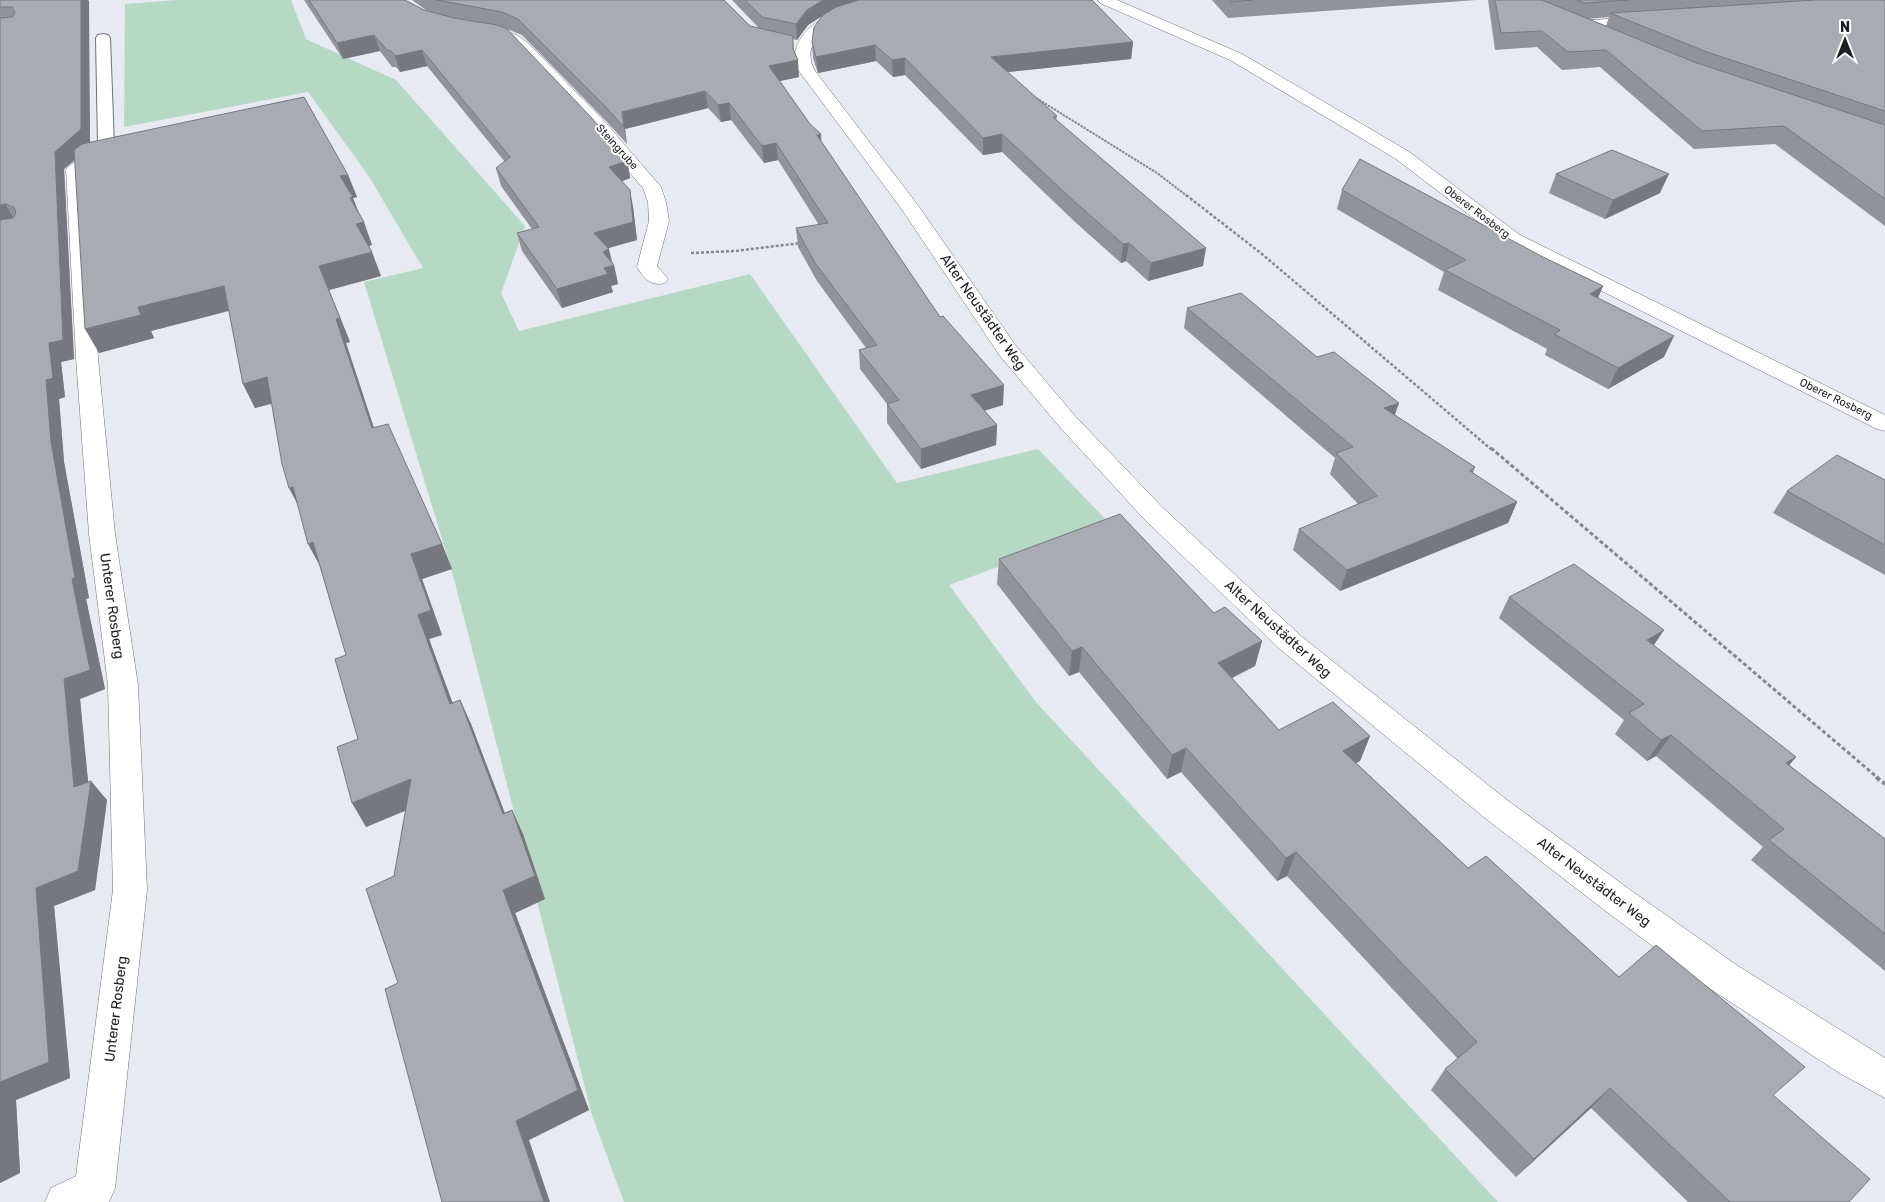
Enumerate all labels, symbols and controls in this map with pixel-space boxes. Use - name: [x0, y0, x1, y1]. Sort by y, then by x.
- north arrow: [1820, 15, 1870, 65]
- text: N: [1840, 19, 1850, 36]
- street label: Steingrube: [593, 122, 641, 172]
- street label: Oberer Rosberg: [1441, 183, 1513, 241]
- street label: Alter Neustädter Weg: [937, 251, 1029, 373]
- street label: Oberer Rosberg: [1797, 376, 1875, 422]
- street label: Unterer Rosberg: [96, 552, 128, 660]
- street label: Alter Neustädter Weg: [1221, 577, 1335, 681]
- street label: Alter Neustädter Weg: [1534, 834, 1654, 930]
- street label: Unterer Rosberg: [101, 955, 131, 1063]

